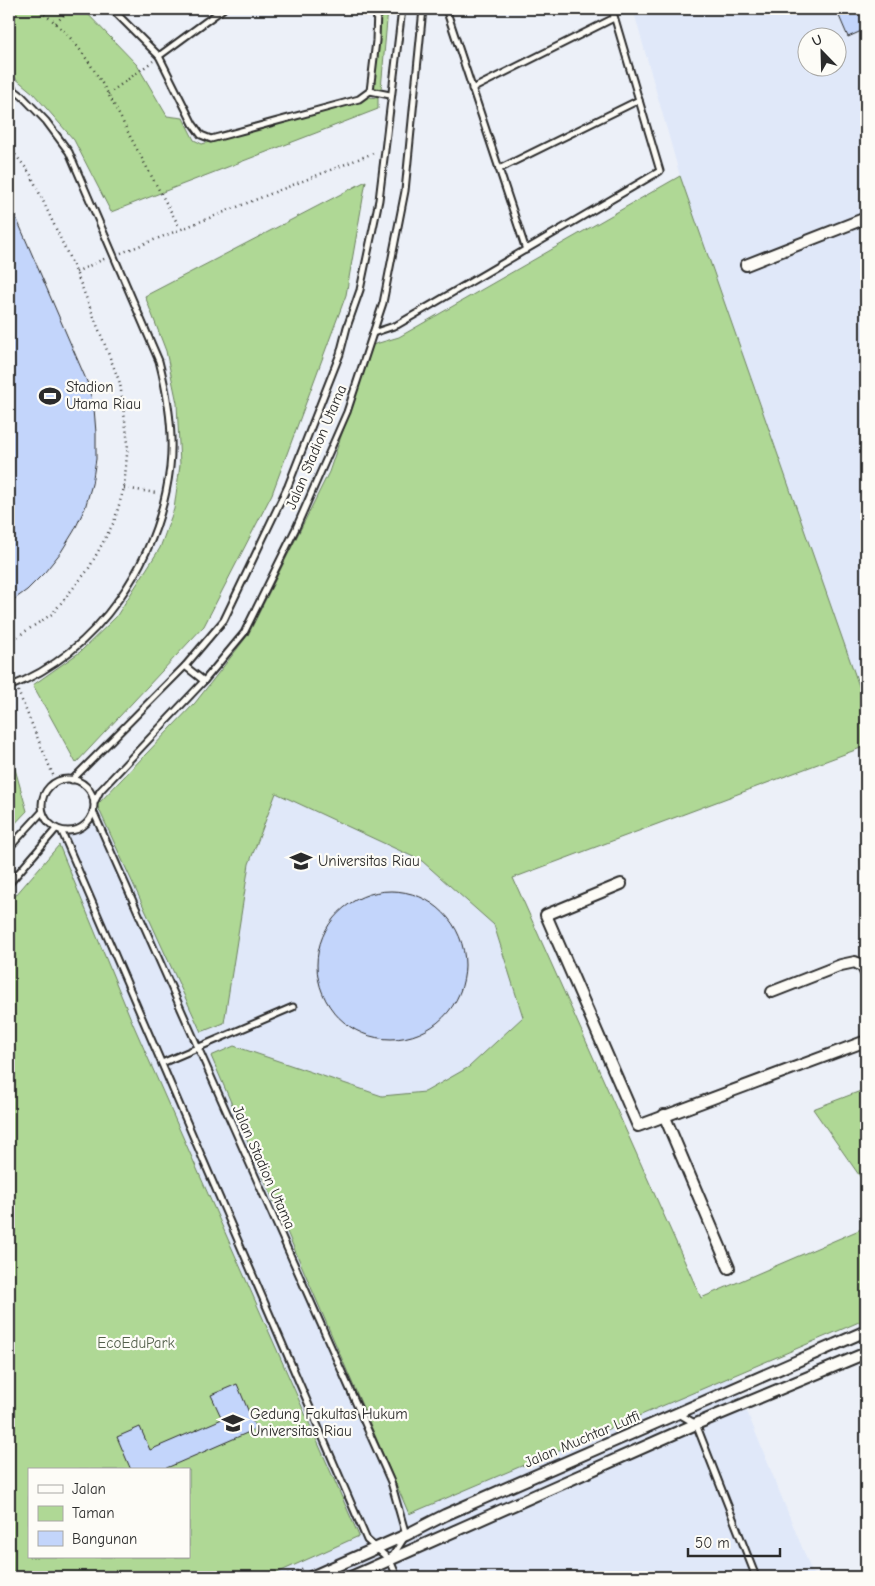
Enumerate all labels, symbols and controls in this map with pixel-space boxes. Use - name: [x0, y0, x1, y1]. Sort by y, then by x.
- north arrow: [798, 28, 848, 78]
- text: U: [809, 31, 825, 50]
- place label: Stadion Utama Riau: [66, 378, 141, 413]
- street label: Jalan Stadion Utama: [282, 382, 350, 512]
- sports icon: Stadion Utama Riau: [37, 383, 63, 409]
- school or university icon: Universitas Riau: [288, 848, 314, 874]
- place label: Universitas Riau: [318, 852, 420, 870]
- street label: Jalan Stadion Utama: [229, 1102, 299, 1232]
- park label: EcoEduPark: [97, 1334, 176, 1352]
- place label: Gedung Fakultas Hukum Universitas Riau: [250, 1405, 408, 1440]
- street label: Jalan Muchtar Lutfi: [521, 1407, 643, 1471]
- school or university icon: Gedung Fakultas Hukum Universitas Riau: [220, 1410, 246, 1436]
- legend: [28, 1468, 190, 1558]
- text: Jalan: [72, 1480, 106, 1498]
- text: Taman: [72, 1504, 115, 1522]
- scale bar: [688, 1526, 780, 1558]
- text: Bangunan: [72, 1530, 137, 1548]
- text: 50 m: [695, 1534, 730, 1552]

